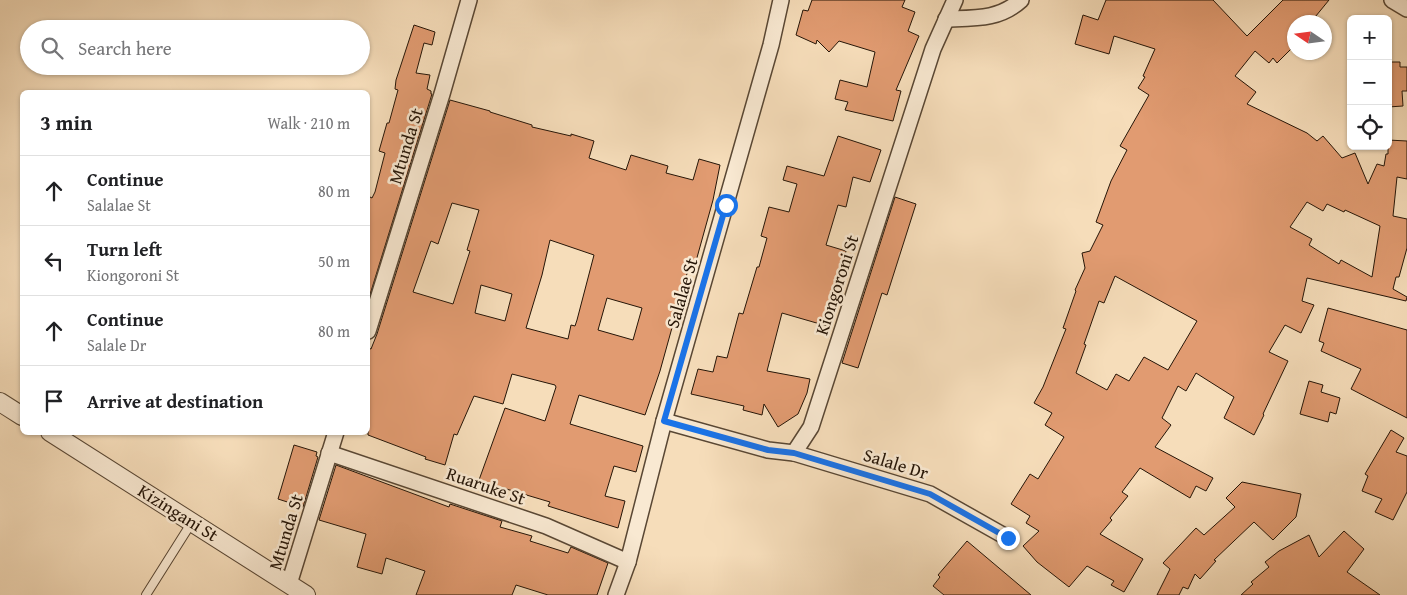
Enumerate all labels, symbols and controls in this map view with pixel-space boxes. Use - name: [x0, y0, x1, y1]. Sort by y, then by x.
- north arrow: [1287, 15, 1332, 60]
- map controls: [1347, 15, 1392, 150]
- button: +: [1347, 15, 1392, 60]
- search box: [20, 20, 370, 75]
- icon: search: [38, 34, 66, 62]
- text: Search here: [78, 34, 172, 62]
- button: −: [1347, 60, 1392, 105]
- street label: Mtunda St: [381, 104, 430, 187]
- button: locate: [1347, 105, 1392, 150]
- text: 3 min: [40, 107, 92, 138]
- text: Walk · 210 m: [267, 111, 350, 135]
- text: Continue: [87, 165, 164, 193]
- icon: ahead: [40, 177, 68, 205]
- text: 80 m: [318, 179, 350, 203]
- text: Salalae St: [87, 193, 151, 217]
- route start: [715, 194, 738, 217]
- street label: Kiongoroni St: [808, 231, 866, 338]
- text: Turn left: [87, 235, 162, 263]
- icon: left: [40, 247, 68, 275]
- text: 50 m: [318, 249, 350, 273]
- street label: Salalae St: [659, 254, 705, 331]
- text: Kiongoroni St: [87, 263, 179, 287]
- text: Continue: [87, 305, 164, 333]
- icon: ahead: [40, 317, 68, 345]
- text: 80 m: [318, 319, 350, 343]
- text: Salale Dr: [87, 333, 146, 357]
- icon: arrive: [40, 387, 68, 415]
- text: Arrive at destination: [87, 387, 263, 415]
- street label: Salale Dr: [860, 441, 933, 486]
- street label: Ruaruke St: [443, 459, 530, 512]
- street label: Kizingani St: [133, 477, 224, 548]
- street label: Mtunda St: [261, 490, 310, 573]
- route end: [997, 527, 1020, 550]

